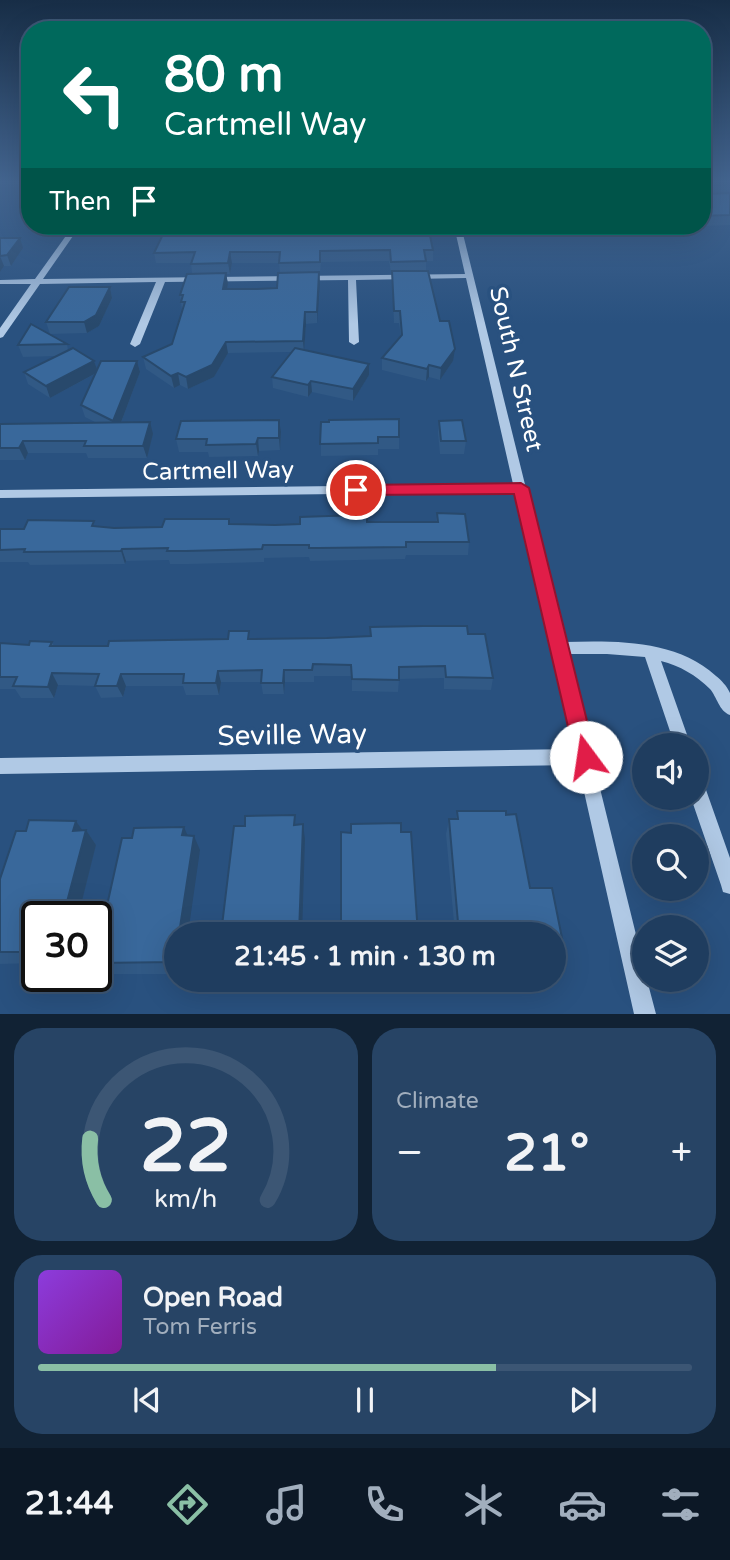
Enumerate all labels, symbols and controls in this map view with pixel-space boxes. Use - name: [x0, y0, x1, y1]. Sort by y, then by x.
- text: 80 m: [164, 46, 283, 105]
- icon: left: [49, 49, 140, 140]
- text: Cartmell Way: [164, 106, 366, 144]
- icon: arrive: [125, 182, 163, 220]
- text: Then: [49, 186, 111, 217]
- street label: South N Street: [483, 284, 549, 454]
- street label: Cartmell Way: [142, 455, 294, 487]
- pin: [326, 460, 386, 520]
- icon: arrive: [337, 471, 375, 509]
- street label: Seville Way: [217, 717, 367, 753]
- position arrow: [549, 720, 623, 794]
- map controls: [632, 733, 709, 992]
- button: sound: [632, 733, 709, 810]
- button: search: [632, 824, 709, 901]
- speed limit sign: 30: [21, 901, 112, 992]
- button: layers: [632, 915, 709, 992]
- text: 21:45 · 1 min · 130 m: [234, 941, 496, 972]
- text: Climate: [396, 1087, 479, 1115]
- text: 22: [140, 1104, 232, 1192]
- text: 21°: [504, 1122, 589, 1185]
- text: −: [396, 1130, 423, 1176]
- text: +: [671, 1130, 692, 1176]
- text: km/h: [155, 1184, 217, 1214]
- text: Open Road: [143, 1282, 283, 1313]
- text: Tom Ferris: [143, 1313, 257, 1341]
- icon: previous: [128, 1381, 166, 1419]
- icon: pause: [346, 1381, 384, 1419]
- icon: next: [564, 1381, 602, 1419]
- icon: directions: [163, 1480, 212, 1529]
- icon: music: [262, 1480, 311, 1529]
- icon: phone: [360, 1480, 409, 1529]
- icon: climate: [459, 1480, 508, 1529]
- icon: car: [558, 1480, 607, 1529]
- icon: filters: [656, 1480, 705, 1529]
- text: 21:44: [25, 1485, 114, 1523]

